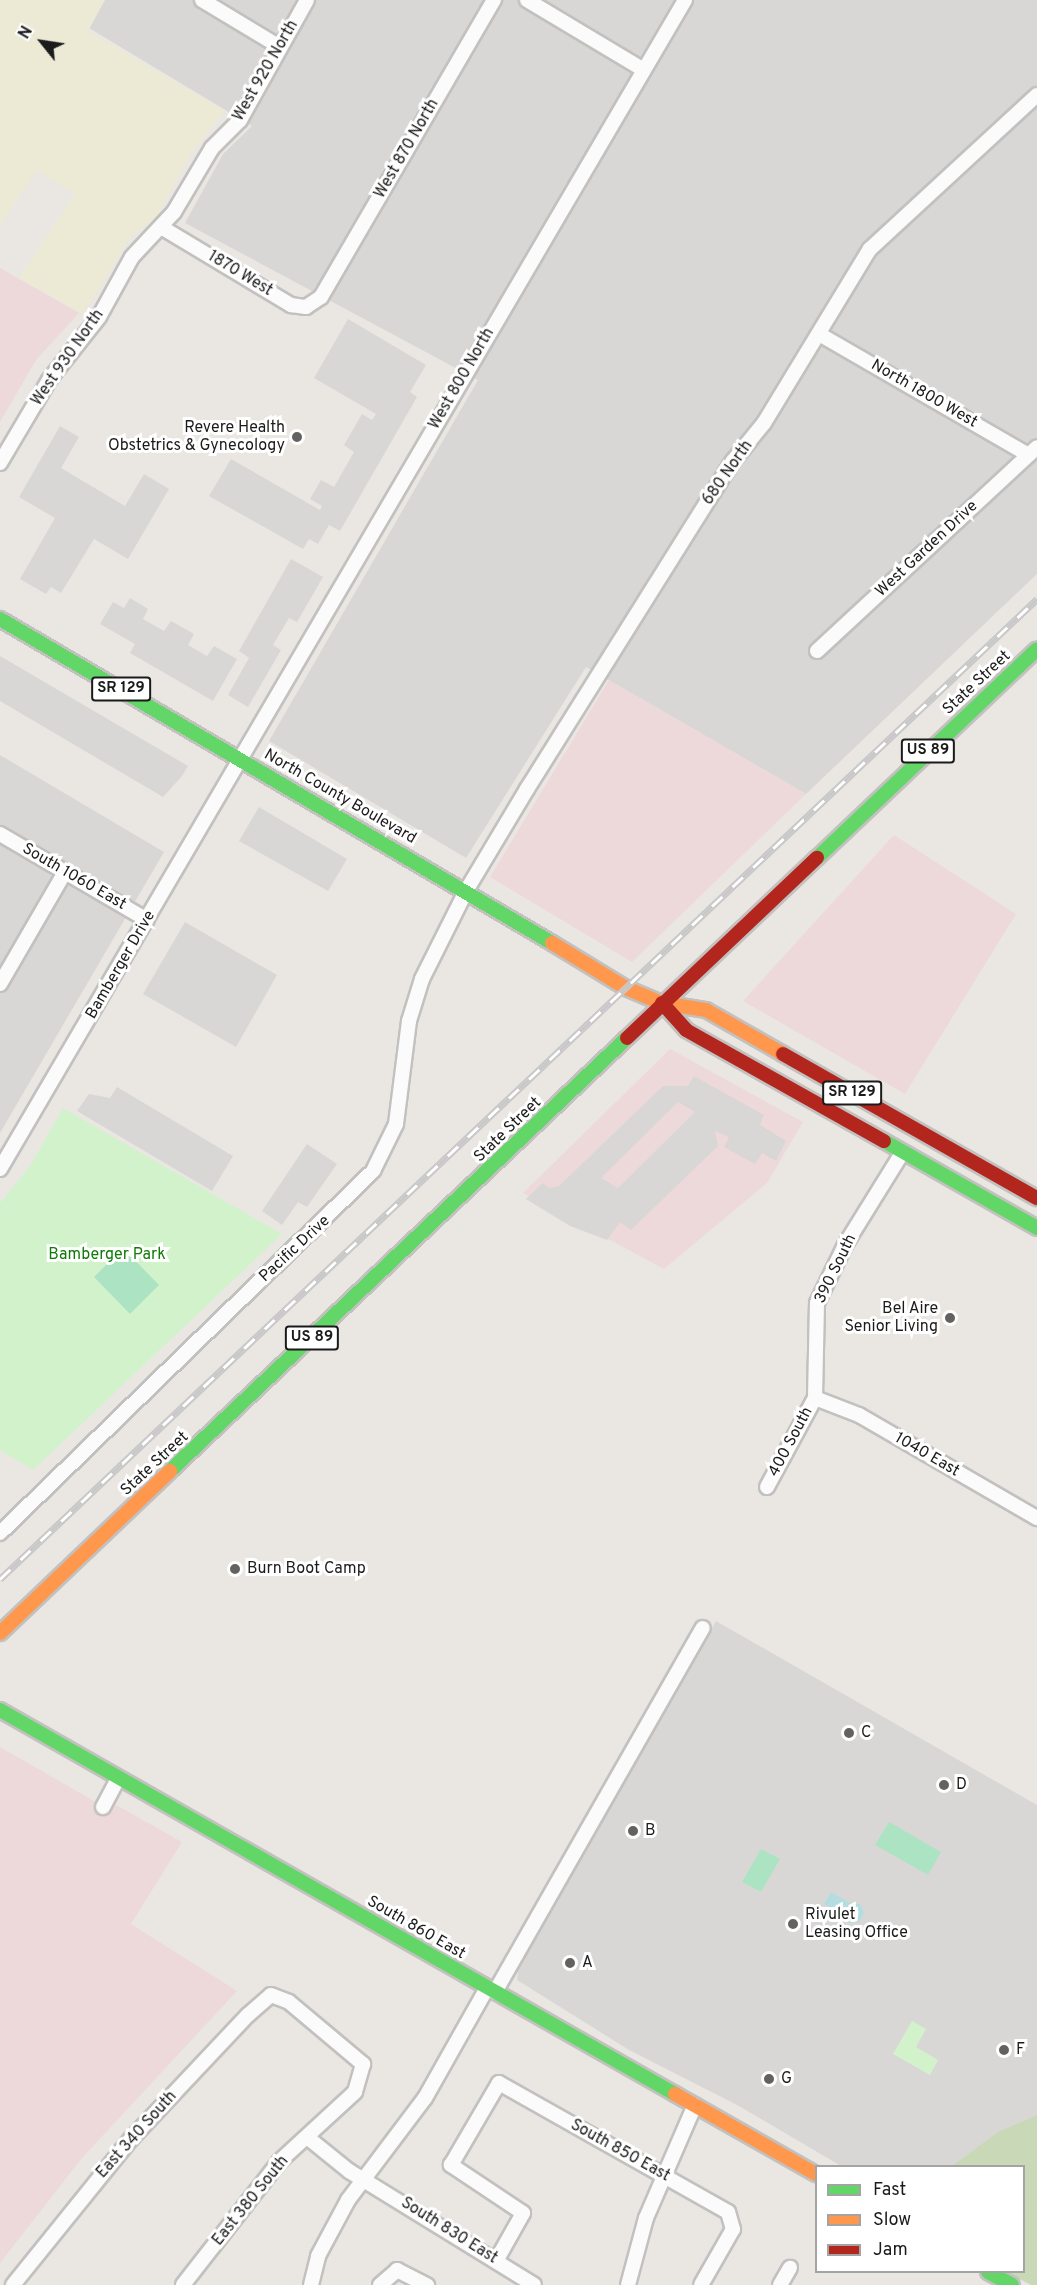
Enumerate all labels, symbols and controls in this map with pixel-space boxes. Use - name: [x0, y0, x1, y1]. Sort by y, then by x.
- north arrow: [12, 12, 72, 72]
- street label: West 920 North: [229, 17, 303, 125]
- text: N: [15, 23, 38, 43]
- street label: West 870 North: [371, 96, 443, 202]
- street label: 1870 West: [204, 247, 276, 301]
- street label: West 930 North: [28, 306, 108, 410]
- street label: West 800 North: [425, 325, 499, 433]
- street label: North 1800 West: [867, 356, 981, 432]
- place label: Revere Health Obstetrics & Gynecology: [108, 418, 285, 456]
- marker: Revere Health Obstetrics & Gynecology: [290, 430, 304, 444]
- street label: 680 North: [699, 437, 757, 509]
- street label: West Garden Drive: [872, 497, 982, 601]
- street label: State Street: [939, 647, 1015, 719]
- road number: SR 129: [91, 677, 151, 701]
- road number: US 89: [900, 739, 956, 763]
- street label: North County Boulevard: [260, 745, 420, 849]
- street label: South 1060 East: [19, 839, 129, 915]
- street label: Bamberger Drive: [82, 907, 160, 1023]
- road number: SR 129: [822, 1081, 882, 1105]
- street label: State Street: [470, 1093, 546, 1167]
- street label: Pacific Drive: [256, 1211, 334, 1287]
- street label: 390 South: [811, 1231, 861, 1307]
- park label: Bamberger Park: [48, 1245, 166, 1265]
- place label: Bel Aire Senior Living: [845, 1299, 938, 1337]
- marker: Bel Aire Senior Living: [943, 1311, 957, 1325]
- road number: US 89: [284, 1326, 340, 1350]
- street label: 400 South: [765, 1404, 817, 1480]
- street label: State Street: [117, 1428, 193, 1500]
- street label: 1040 East: [891, 1429, 963, 1481]
- place label: Burn Boot Camp: [247, 1559, 366, 1579]
- marker: Burn Boot Camp: [228, 1562, 242, 1576]
- place label: C: [861, 1723, 871, 1743]
- marker: C: [842, 1726, 856, 1740]
- place label: D: [956, 1775, 967, 1795]
- marker: D: [937, 1778, 951, 1792]
- place label: B: [645, 1821, 655, 1841]
- marker: B: [626, 1824, 640, 1838]
- street label: South 860 East: [363, 1892, 469, 1964]
- place label: Rivulet Leasing Office: [805, 1905, 908, 1943]
- marker: Rivulet Leasing Office: [786, 1917, 800, 1931]
- place label: A: [582, 1953, 593, 1973]
- marker: A: [563, 1956, 577, 1970]
- place label: F: [1016, 2040, 1025, 2060]
- marker: F: [997, 2043, 1011, 2057]
- place label: G: [781, 2069, 792, 2089]
- marker: G: [762, 2072, 776, 2086]
- street label: East 340 South: [93, 2087, 181, 2183]
- street label: South 850 East: [567, 2116, 673, 2186]
- street label: East 380 South: [209, 2152, 293, 2250]
- legend: [815, 2165, 1025, 2273]
- text: Fast: [873, 2179, 906, 2202]
- street label: South 830 East: [397, 2194, 501, 2268]
- text: Slow: [873, 2209, 911, 2232]
- text: Jam: [873, 2239, 908, 2262]

